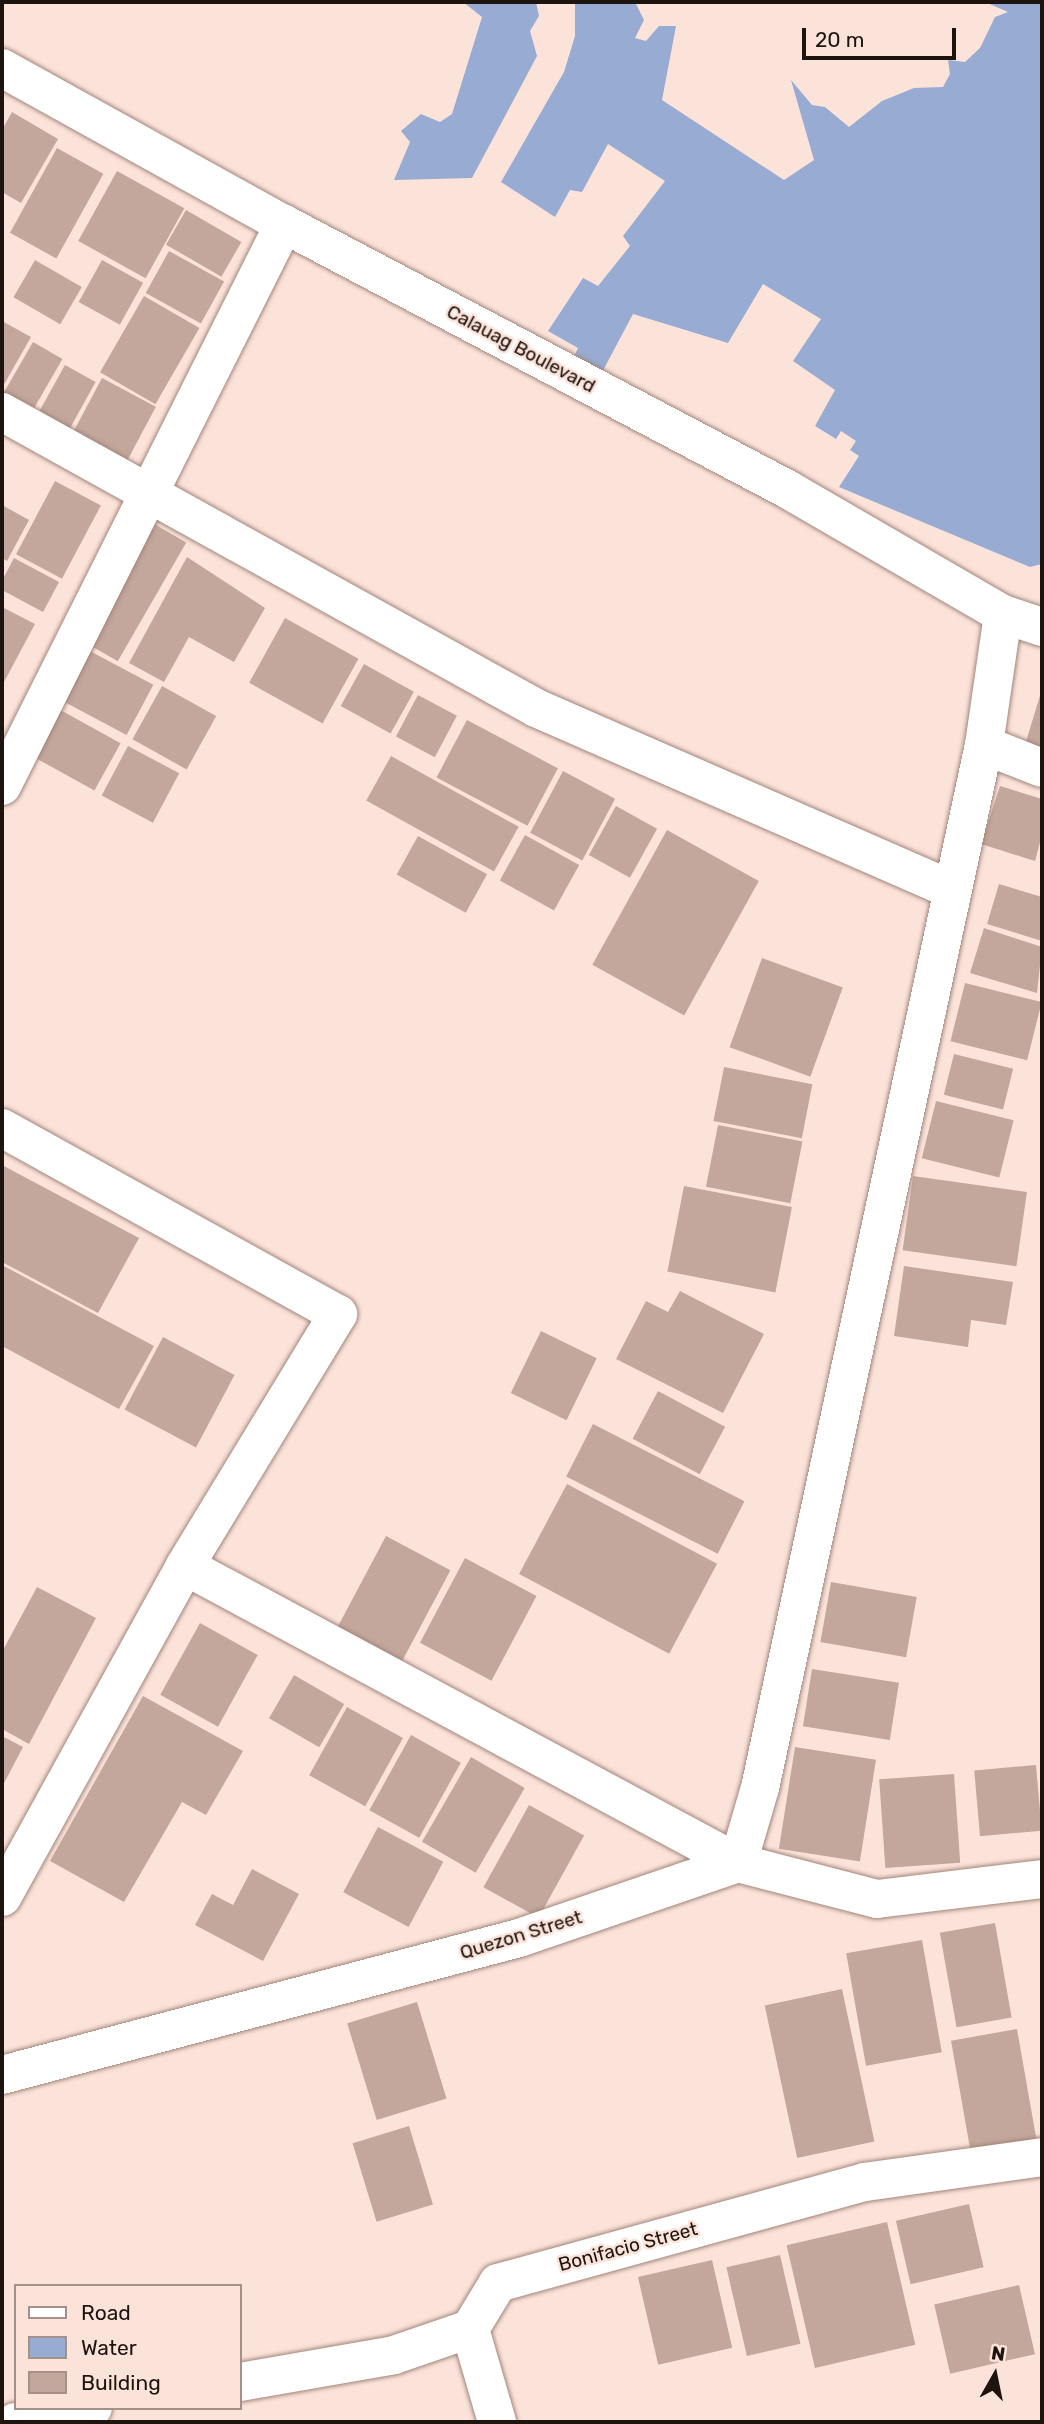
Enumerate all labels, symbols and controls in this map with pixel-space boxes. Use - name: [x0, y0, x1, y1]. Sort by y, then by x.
- scale bar: [806, 14, 960, 58]
- text: 20 m: [815, 27, 864, 52]
- street label: Calauag Boulevard: [443, 300, 599, 398]
- street label: Quezon Street: [457, 1906, 585, 1964]
- street label: Bonifacio Street: [556, 2217, 700, 2277]
- legend: [14, 2284, 242, 2410]
- text: Road: [81, 2300, 131, 2325]
- text: Water: [81, 2335, 137, 2360]
- north arrow: [960, 2340, 1030, 2410]
- text: N: [990, 2341, 1007, 2366]
- text: Building: [81, 2370, 161, 2395]

